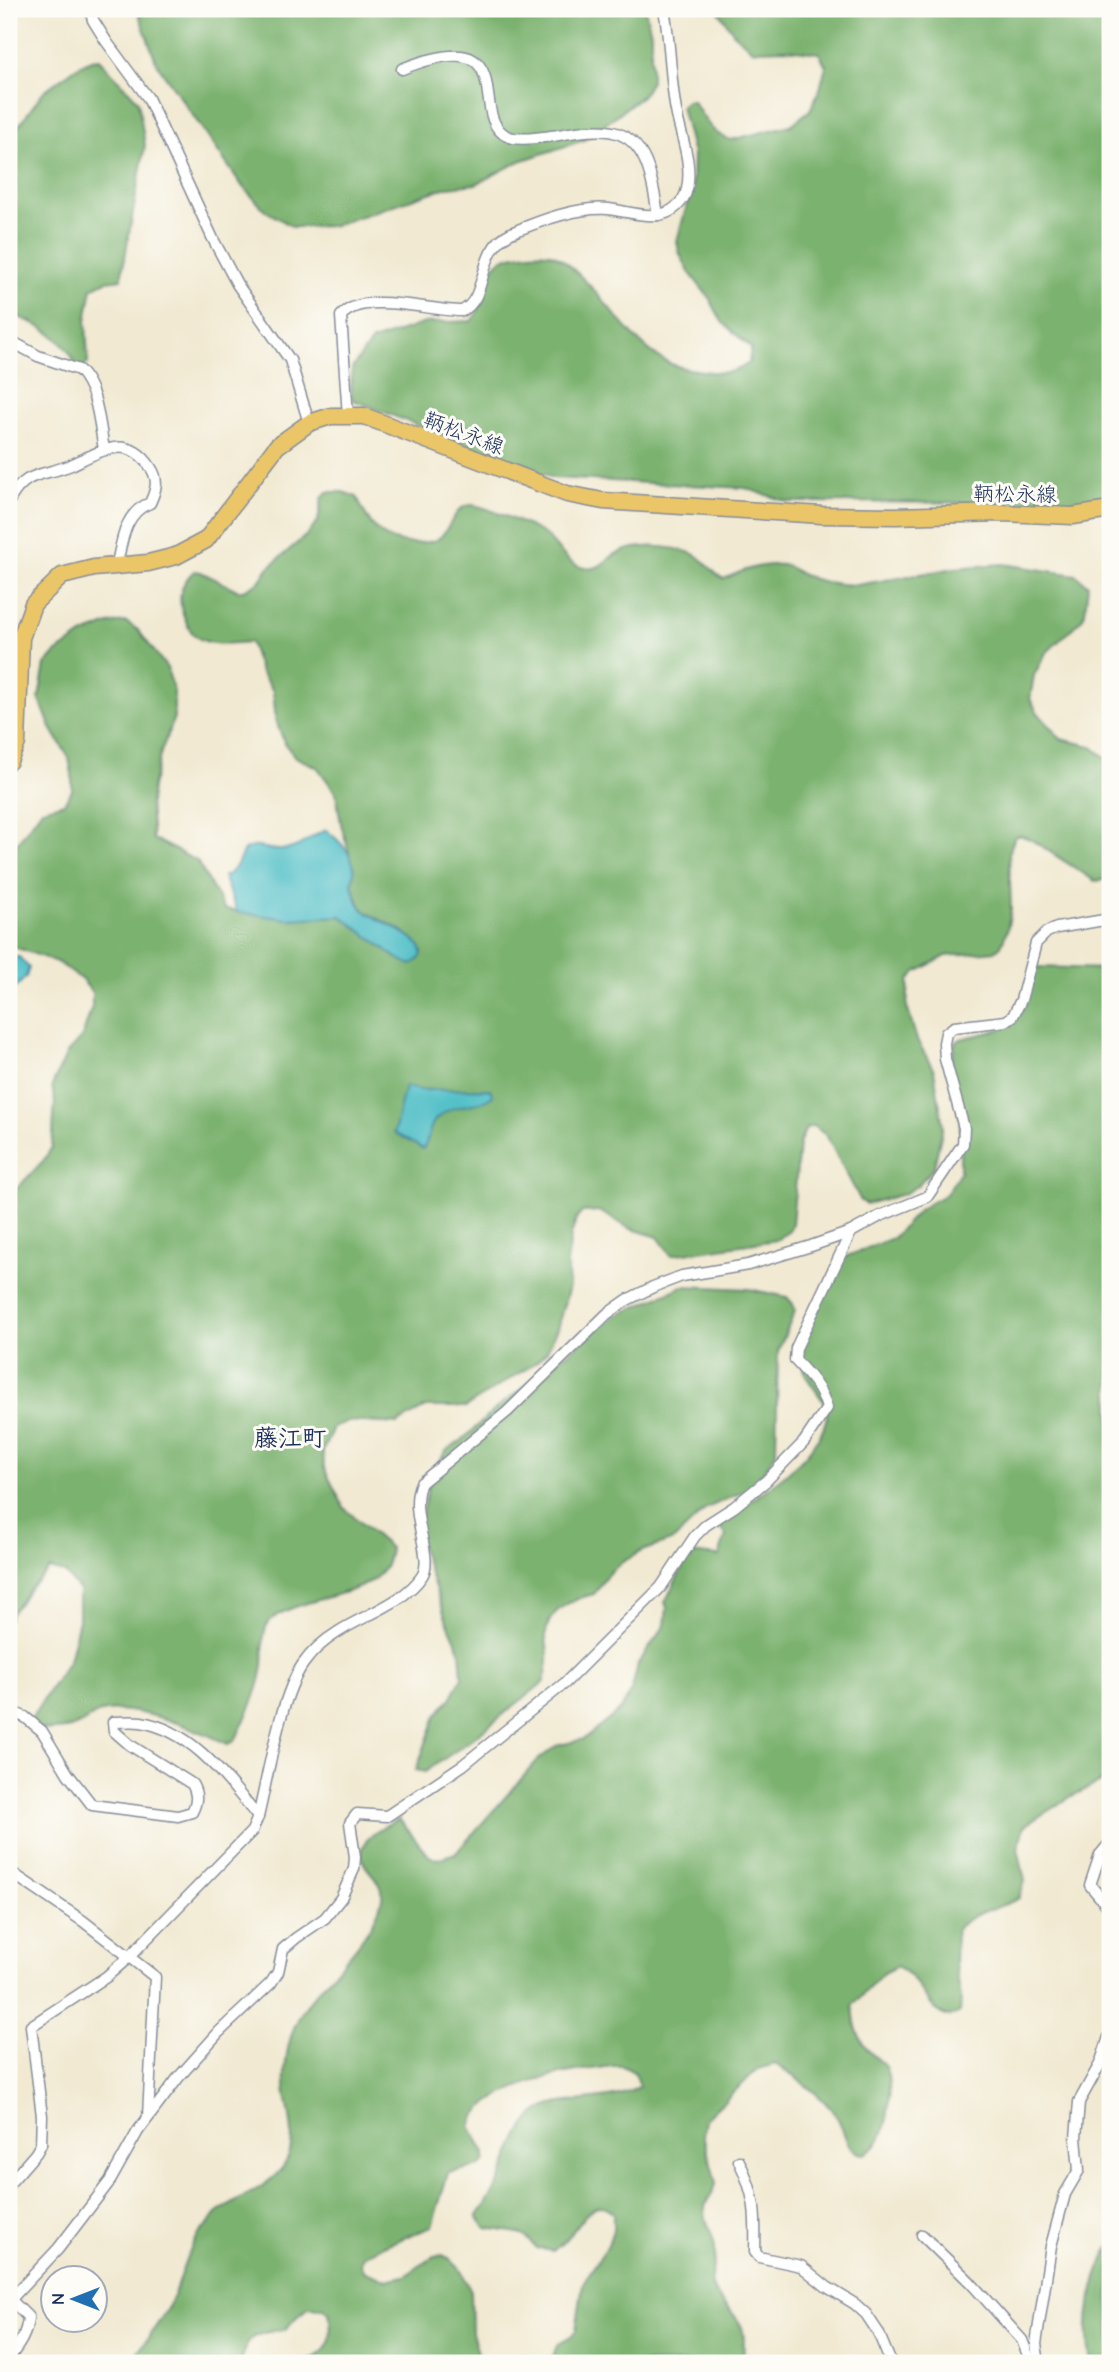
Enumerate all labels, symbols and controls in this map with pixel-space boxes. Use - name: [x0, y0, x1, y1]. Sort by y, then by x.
- street label: 鞆松永線: [420, 407, 508, 459]
- street label: 鞆松永線: [973, 481, 1057, 507]
- district label: 藤江町: [254, 1424, 326, 1452]
- north arrow: [38, 2264, 108, 2334]
- text: N: [47, 2293, 69, 2305]

